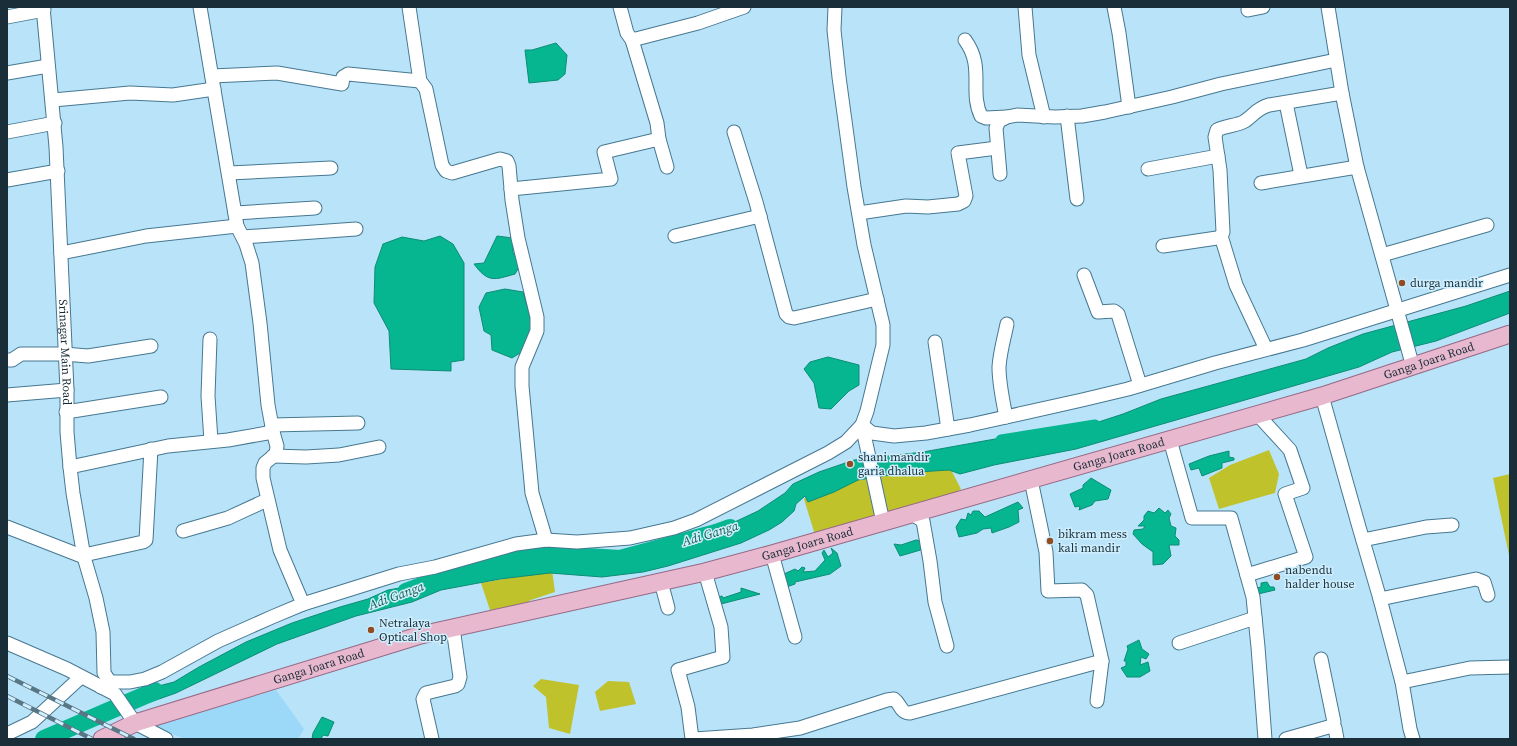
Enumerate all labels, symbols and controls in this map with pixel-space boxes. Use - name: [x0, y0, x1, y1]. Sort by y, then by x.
- place label: durga mandir: [1410, 275, 1483, 291]
- marker: durga mandir: [1397, 278, 1407, 288]
- street label: Srinagar Main Road: [55, 299, 75, 405]
- street label: Ganga Joara Road: [1382, 338, 1476, 383]
- street label: Ganga Joara Road: [1071, 434, 1167, 475]
- place label: shani mandir garia dhalua: [858, 449, 930, 479]
- marker: shani mandir garia dhalua: [845, 459, 855, 469]
- water label: Adi Ganga: [679, 517, 741, 550]
- street label: Ganga Joara Road: [760, 523, 855, 564]
- place label: bikram mess kali mandir: [1058, 526, 1127, 556]
- marker: bikram mess kali mandir: [1045, 536, 1055, 546]
- place label: nabendu halder house: [1285, 562, 1355, 592]
- marker: nabendu halder house: [1272, 572, 1282, 582]
- water label: Adi Ganga: [365, 577, 427, 614]
- place label: Netralaya Optical Shop: [379, 615, 447, 645]
- marker: Netralaya Optical Shop: [366, 625, 376, 635]
- street label: Ganga Joara Road: [271, 645, 366, 688]

